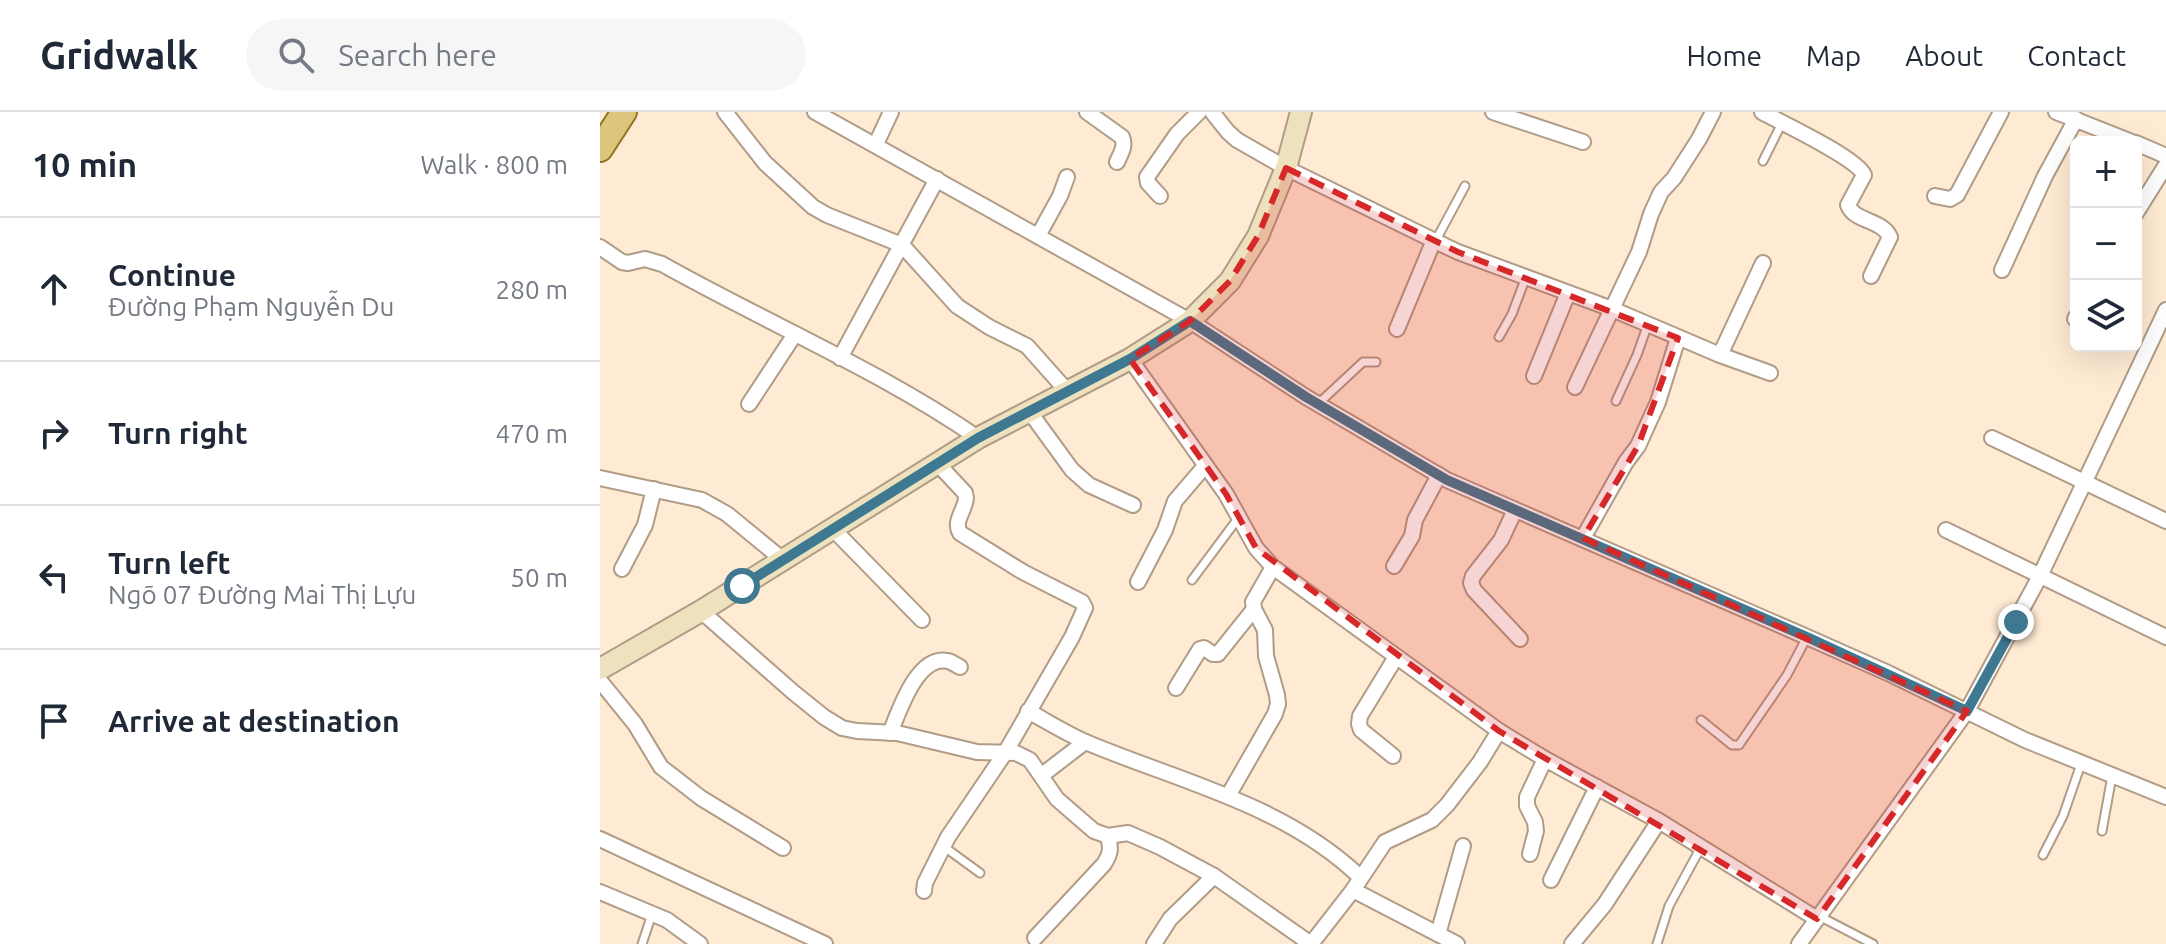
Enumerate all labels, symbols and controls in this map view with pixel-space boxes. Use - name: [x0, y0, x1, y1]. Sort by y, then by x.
- search box: [246, 19, 806, 91]
- icon: search: [274, 33, 318, 77]
- text: Gridwalk: [40, 34, 198, 76]
- text: Search here: [338, 38, 497, 72]
- text: Home: [1687, 40, 1762, 71]
- text: Map: [1806, 40, 1861, 71]
- text: About: [1905, 40, 1983, 71]
- text: Contact: [2027, 40, 2126, 71]
- map controls: [2070, 136, 2142, 352]
- button: +: [2070, 136, 2142, 208]
- text: 10 min: [32, 145, 137, 183]
- text: Walk · 800 m: [420, 150, 568, 179]
- button: −: [2070, 208, 2142, 280]
- text: Continue: [108, 258, 236, 292]
- icon: ahead: [32, 267, 76, 311]
- text: 280 m: [496, 275, 568, 304]
- button: layers: [2070, 280, 2142, 352]
- text: Đường Phạm Nguyễn Du: [108, 292, 394, 321]
- icon: right: [32, 411, 76, 455]
- text: Turn right: [108, 416, 248, 450]
- text: 470 m: [496, 419, 568, 448]
- text: Turn left: [108, 546, 230, 580]
- icon: left: [32, 555, 76, 599]
- text: 50 m: [510, 563, 568, 592]
- route start: [724, 568, 760, 604]
- text: Ngõ 07 Đường Mai Thị Lựu: [108, 580, 416, 609]
- route end: [1998, 604, 2034, 640]
- icon: arrive: [32, 699, 76, 743]
- text: Arrive at destination: [108, 704, 400, 738]

